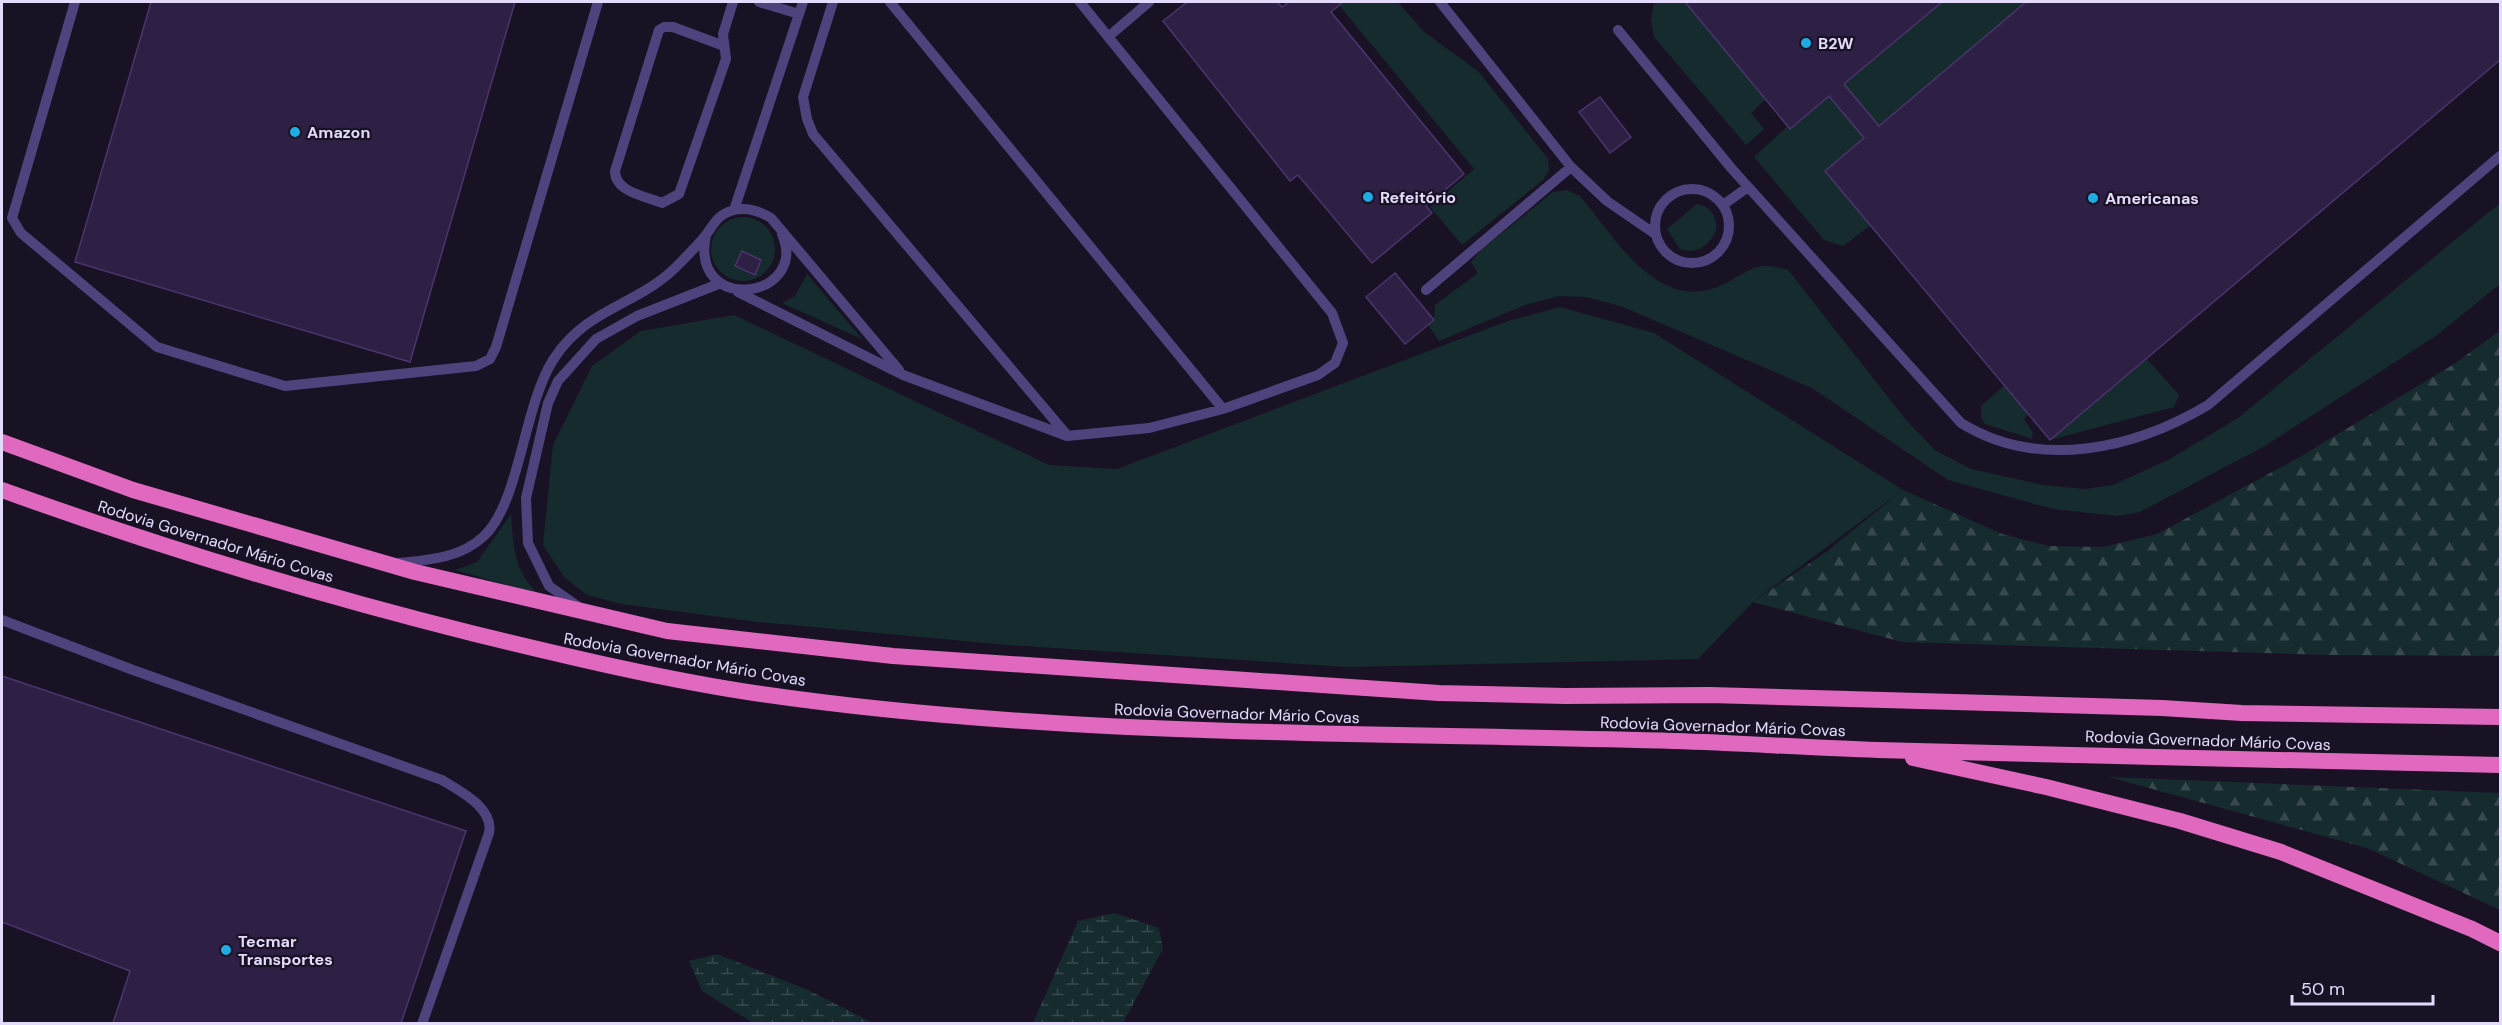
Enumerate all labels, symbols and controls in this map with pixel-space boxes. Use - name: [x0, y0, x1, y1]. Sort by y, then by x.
- place label: B2W: [1818, 33, 1854, 54]
- marker: B2W: [1799, 36, 1813, 50]
- place label: Amazon: [307, 122, 370, 143]
- marker: Amazon: [288, 125, 302, 139]
- place label: Refeitório: [1380, 187, 1456, 208]
- place label: Americanas: [2105, 188, 2199, 209]
- marker: Refeitório: [1361, 190, 1375, 204]
- marker: Americanas: [2086, 191, 2100, 205]
- street label: Rodovia Governador Mário Covas: [95, 496, 336, 587]
- street label: Rodovia Governador Mário Covas: [562, 628, 808, 691]
- street label: Rodovia Governador Mário Covas: [1114, 699, 1360, 728]
- street label: Rodovia Governador Mário Covas: [1600, 712, 1846, 741]
- street label: Rodovia Governador Mário Covas: [2085, 726, 2331, 755]
- place label: Tecmar Transportes: [238, 931, 333, 970]
- marker: Tecmar Transportes: [219, 943, 233, 957]
- scale bar: [2292, 968, 2433, 1006]
- text: 50 m: [2301, 977, 2345, 1001]

